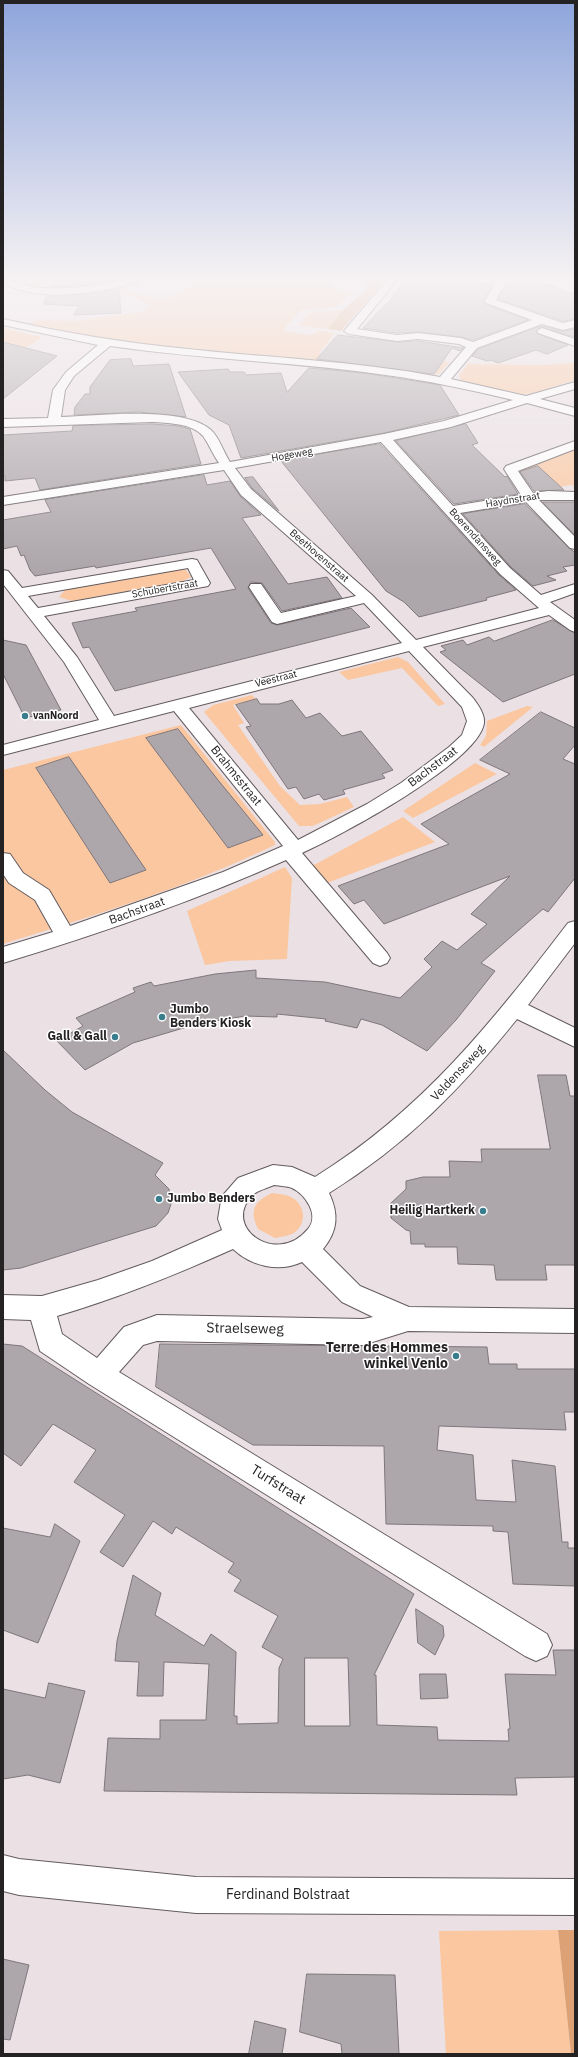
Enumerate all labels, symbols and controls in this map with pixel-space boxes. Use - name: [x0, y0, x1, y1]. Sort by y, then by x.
- street label: Hogeweg: [270, 445, 314, 465]
- street label: Haydnstraat: [485, 490, 541, 510]
- street label: Boerendansweg: [446, 506, 504, 568]
- street label: Beethovenstraat: [287, 527, 351, 585]
- street label: Schubertstraat: [131, 577, 199, 601]
- street label: Veestraat: [254, 668, 298, 690]
- place label: vanNoord: [33, 710, 79, 722]
- marker: vanNoord: [20, 711, 30, 721]
- street label: Brahmsstraat: [207, 743, 265, 809]
- street label: Bachstraat: [405, 744, 461, 790]
- street label: Bachstraat: [107, 894, 167, 928]
- place label: Jumbo Benders Kiosk: [170, 1003, 251, 1031]
- marker: Jumbo Benders Kiosk: [157, 1012, 167, 1022]
- place label: Gall & Gall: [47, 1030, 107, 1044]
- marker: Gall & Gall: [110, 1032, 120, 1042]
- street label: Veldenseweg: [428, 1042, 488, 1104]
- place label: Jumbo Benders: [167, 1192, 255, 1206]
- marker: Jumbo Benders: [154, 1194, 164, 1204]
- place label: Heilig Hartkerk: [389, 1204, 475, 1218]
- marker: Heilig Hartkerk: [478, 1206, 488, 1216]
- street label: Straelseweg: [206, 1320, 284, 1338]
- place label: Terre des Hommes winkel Venlo: [326, 1340, 448, 1372]
- marker: Terre des Hommes winkel Venlo: [451, 1351, 461, 1361]
- street label: Turfstraat: [247, 1462, 309, 1508]
- street label: Ferdinand Bolstraat: [226, 1887, 350, 1903]

